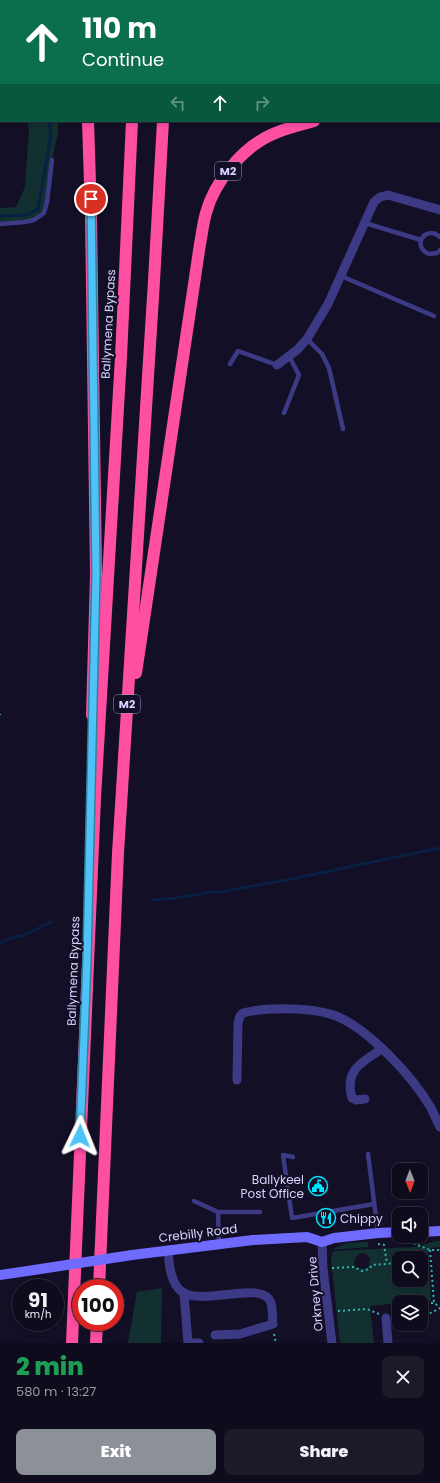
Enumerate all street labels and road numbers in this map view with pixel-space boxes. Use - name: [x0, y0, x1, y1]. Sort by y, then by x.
- road number: M2: [215, 162, 241, 180]
- street label: Ballymena Bypass: [97, 269, 119, 379]
- road number: M2: [114, 695, 140, 713]
- street label: Ballymena Bypass: [63, 916, 83, 1026]
- street label: Crebilly Road: [158, 1220, 238, 1246]
- street label: Orkney Drive: [303, 1256, 327, 1332]

